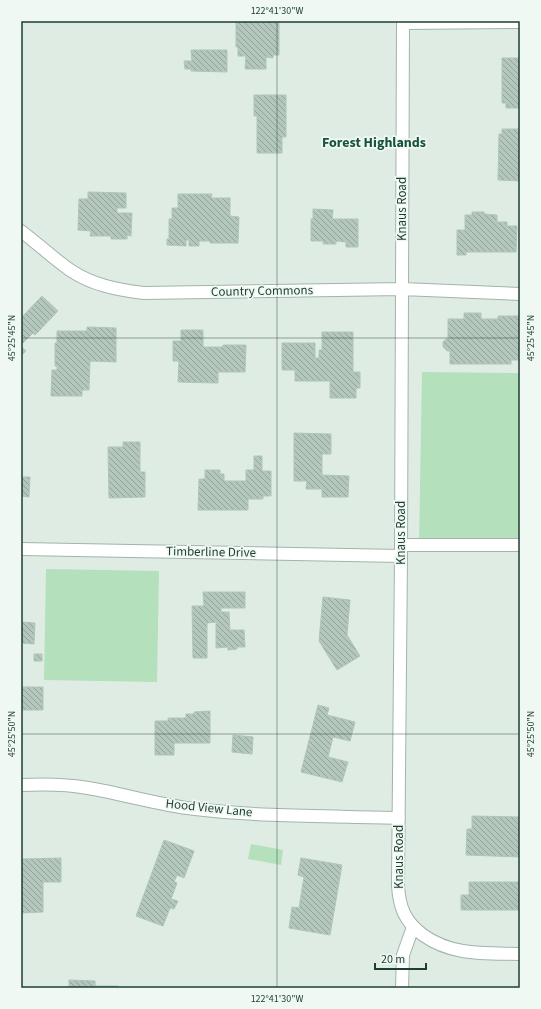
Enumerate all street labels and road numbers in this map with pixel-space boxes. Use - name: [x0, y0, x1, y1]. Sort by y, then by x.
- street label: Knaus Road: [393, 177, 411, 241]
- street label: Country Commons: [211, 281, 314, 301]
- street label: Knaus Road: [392, 501, 410, 565]
- street label: Timberline Drive: [166, 542, 256, 562]
- street label: Hood View Lane: [165, 794, 253, 822]
- street label: Knaus Road: [390, 825, 408, 889]

